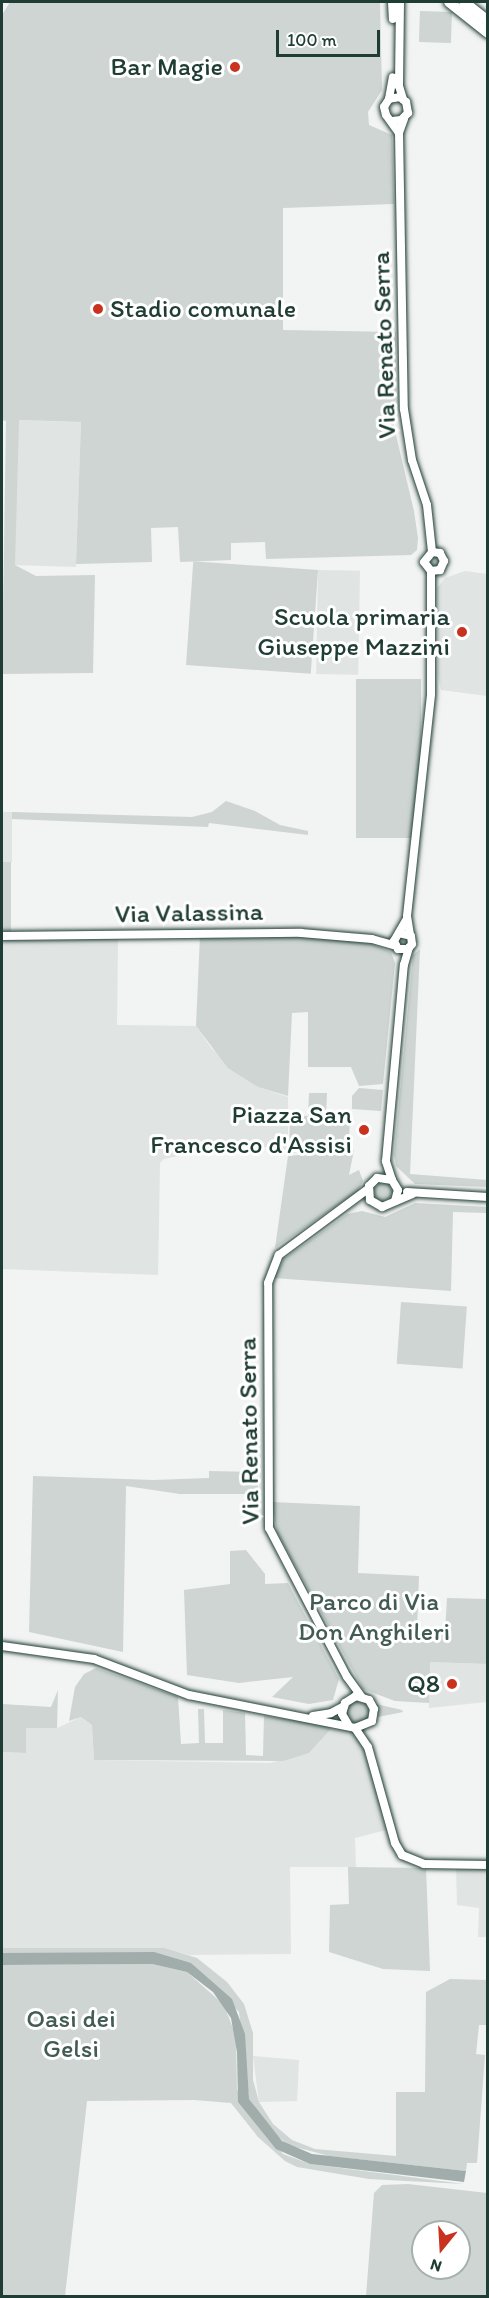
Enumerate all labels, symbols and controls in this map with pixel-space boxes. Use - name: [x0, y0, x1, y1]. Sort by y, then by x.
- scale bar: [279, 18, 382, 56]
- text: 100 m: [287, 29, 337, 51]
- place label: Bar Magie: [110, 51, 223, 83]
- marker: Bar Magie: [228, 60, 242, 74]
- street label: Via Renato Serra: [365, 252, 403, 438]
- place label: Stadio comunale: [110, 293, 296, 325]
- marker: Stadio comunale: [91, 302, 105, 316]
- place label: Scuola primaria Giuseppe Mazzini: [256, 601, 450, 662]
- marker: Scuola primaria Giuseppe Mazzini: [455, 625, 469, 639]
- street label: Via Valassina: [115, 896, 263, 930]
- place label: Piazza San Francesco d'Assisi: [150, 1099, 352, 1160]
- marker: Piazza San Francesco d'Assisi: [357, 1123, 371, 1137]
- street label: Via Renato Serra: [232, 1338, 266, 1524]
- park label: Parco di Via Don Anghileri: [298, 1586, 450, 1648]
- place label: Q8: [407, 1668, 440, 1700]
- marker: Q8: [445, 1677, 459, 1691]
- park label: Oasi dei Gelsi: [26, 2003, 116, 2064]
- north arrow: [411, 2220, 471, 2280]
- text: N: [428, 2255, 444, 2276]

